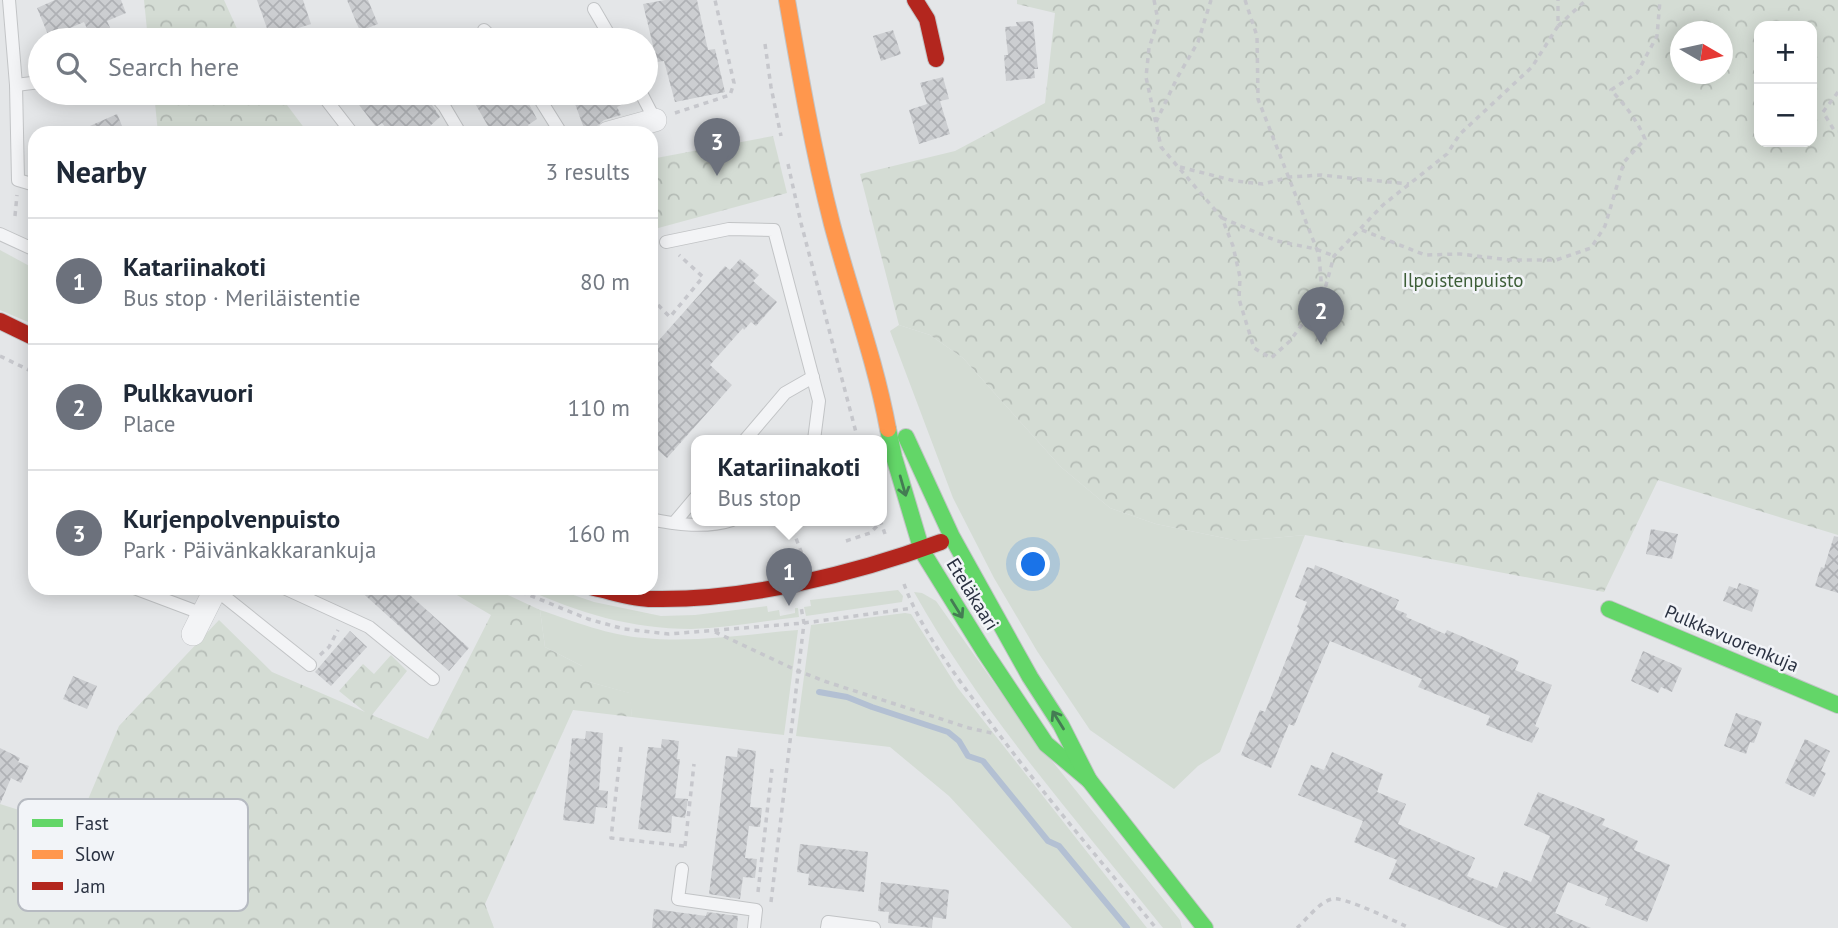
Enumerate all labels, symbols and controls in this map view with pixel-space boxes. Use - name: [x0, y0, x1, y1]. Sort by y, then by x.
- north arrow: [1670, 21, 1733, 84]
- map controls: [1754, 21, 1817, 147]
- button: +: [1754, 21, 1817, 84]
- search box: [28, 28, 658, 105]
- icon: search: [52, 48, 90, 86]
- text: Search here: [108, 50, 239, 83]
- button: −: [1754, 84, 1817, 147]
- pin: 3: [694, 118, 740, 176]
- text: Nearby: [56, 152, 146, 191]
- text: 3 results: [546, 157, 630, 186]
- text: Katariinakoti: [123, 250, 266, 283]
- text: 1: [72, 267, 86, 296]
- text: 80 m: [580, 267, 630, 296]
- park label: Ilpoistenpuisto: [1403, 268, 1523, 292]
- text: Bus stop · Meriläistentie: [123, 283, 360, 312]
- pin: 2: [1298, 287, 1344, 345]
- text: Pulkkavuori: [123, 376, 254, 409]
- text: 2: [72, 393, 86, 422]
- text: 110 m: [568, 393, 630, 422]
- text: Place: [123, 409, 176, 438]
- popup: [691, 435, 887, 526]
- text: Katariinakoti: [717, 450, 861, 483]
- one-way arrow: [897, 475, 910, 497]
- text: Bus stop: [717, 483, 801, 512]
- text: Kurjenpolvenpuisto: [123, 502, 340, 535]
- text: 3: [72, 519, 86, 548]
- text: 160 m: [568, 519, 630, 548]
- text: Park · Päivänkakkarankuja: [123, 535, 376, 564]
- your location: [1016, 547, 1050, 581]
- pin: 1: [766, 548, 812, 606]
- street label: Eteläkaari: [941, 553, 1005, 635]
- one-way arrow: [950, 599, 965, 618]
- street label: Pulkkavuorenkuja: [1661, 599, 1803, 677]
- one-way arrow: [1050, 711, 1065, 730]
- legend: [18, 799, 248, 911]
- text: Fast: [75, 811, 109, 835]
- text: Slow: [75, 842, 115, 866]
- text: Jam: [74, 874, 105, 898]

